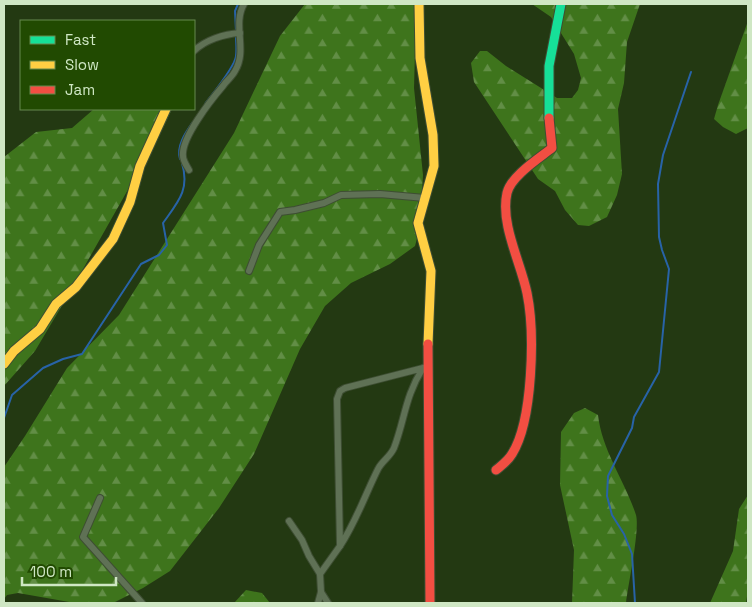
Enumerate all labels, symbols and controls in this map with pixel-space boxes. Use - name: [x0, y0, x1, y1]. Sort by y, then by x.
- legend: [20, 20, 195, 110]
- text: Fast: [65, 30, 96, 49]
- text: Slow: [65, 55, 99, 74]
- text: Jam: [65, 80, 95, 99]
- scale bar: [22, 554, 116, 586]
- text: 100 m: [30, 562, 72, 581]

